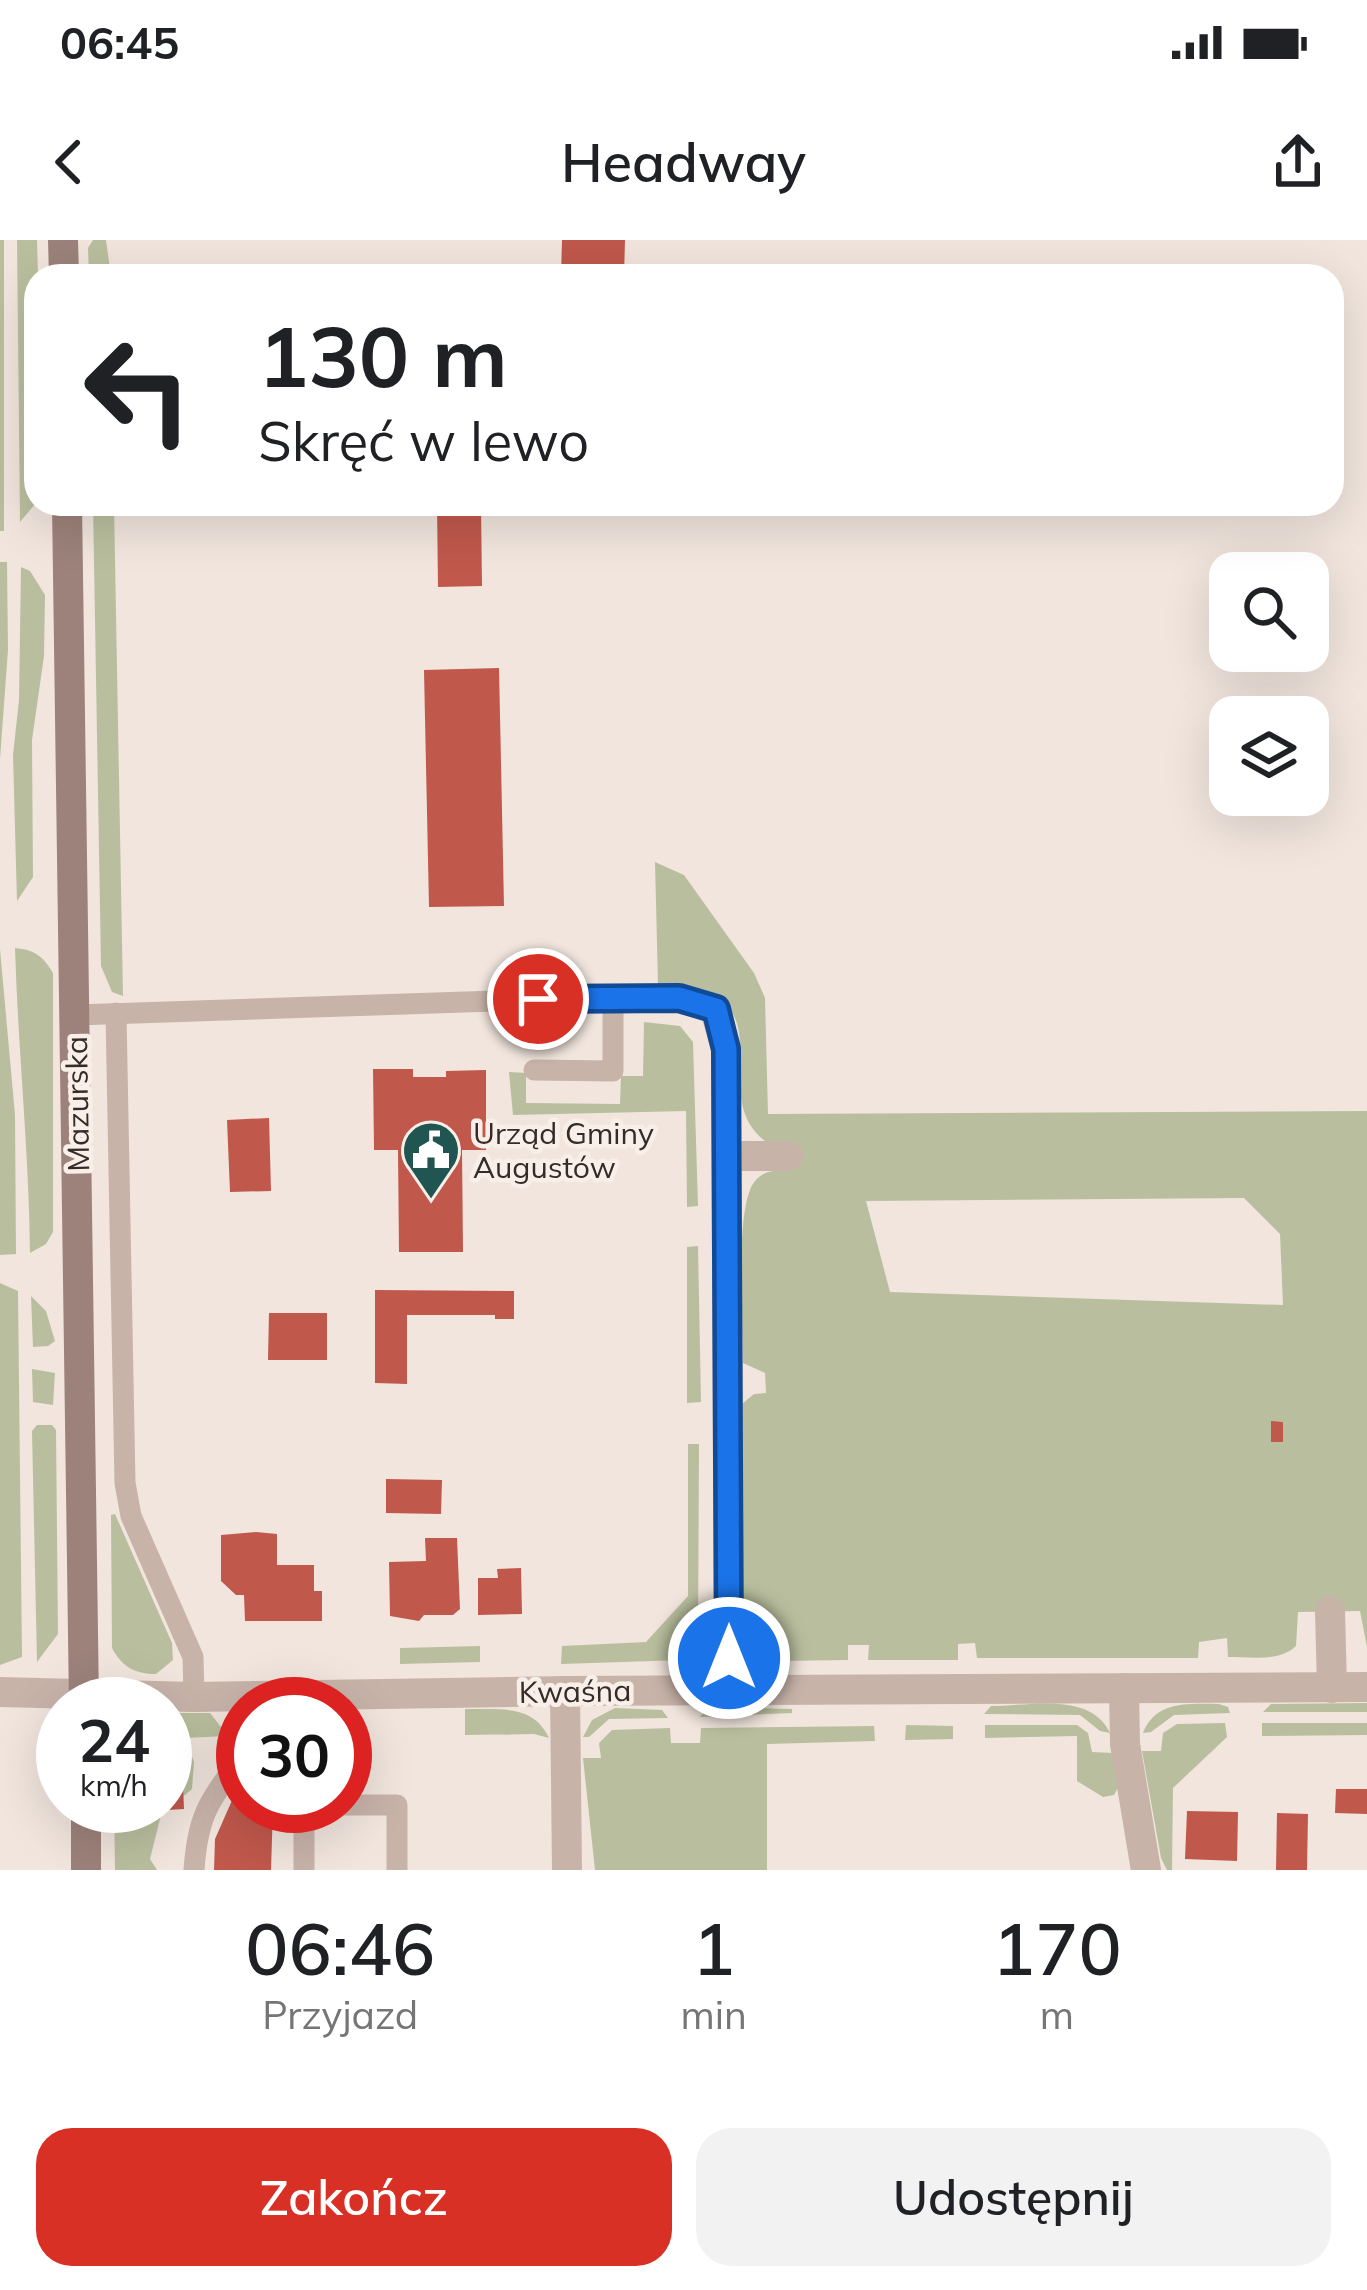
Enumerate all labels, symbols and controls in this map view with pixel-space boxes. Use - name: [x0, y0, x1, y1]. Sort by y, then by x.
- text: 06:45: [60, 14, 179, 70]
- text: Headway: [561, 128, 806, 196]
- icon: back: [36, 129, 102, 195]
- icon: share: [1265, 129, 1331, 195]
- text: 130 m: [258, 303, 508, 408]
- icon: left: [60, 312, 216, 468]
- text: Skręć w lewo: [258, 407, 589, 475]
- map controls: [1209, 552, 1329, 816]
- button: search: [1209, 552, 1329, 672]
- button: layers: [1209, 696, 1329, 816]
- pin: [487, 948, 589, 1050]
- icon: arrive: [505, 966, 571, 1032]
- street label: Mazurska: [57, 1036, 97, 1172]
- place label: Urząd Gminy Augustów: [473, 1114, 654, 1186]
- public building icon: Urząd Gminy Augustów: [400, 1119, 462, 1201]
- position arrow: [666, 1595, 792, 1721]
- street label: Kwaśna: [518, 1671, 632, 1711]
- speed limit sign: 30: [216, 1677, 372, 1833]
- text: 24: [78, 1702, 150, 1777]
- text: km/h: [80, 1766, 148, 1804]
- text: 06:46: [245, 1903, 435, 1993]
- text: 1: [692, 1903, 735, 1993]
- text: 170: [992, 1903, 1122, 1993]
- text: Przyjazd: [262, 1990, 418, 2039]
- text: min: [680, 1990, 747, 2039]
- text: m: [1040, 1990, 1074, 2039]
- button: Zakończ: [36, 2128, 672, 2266]
- button: Udostępnij: [696, 2128, 1331, 2266]

